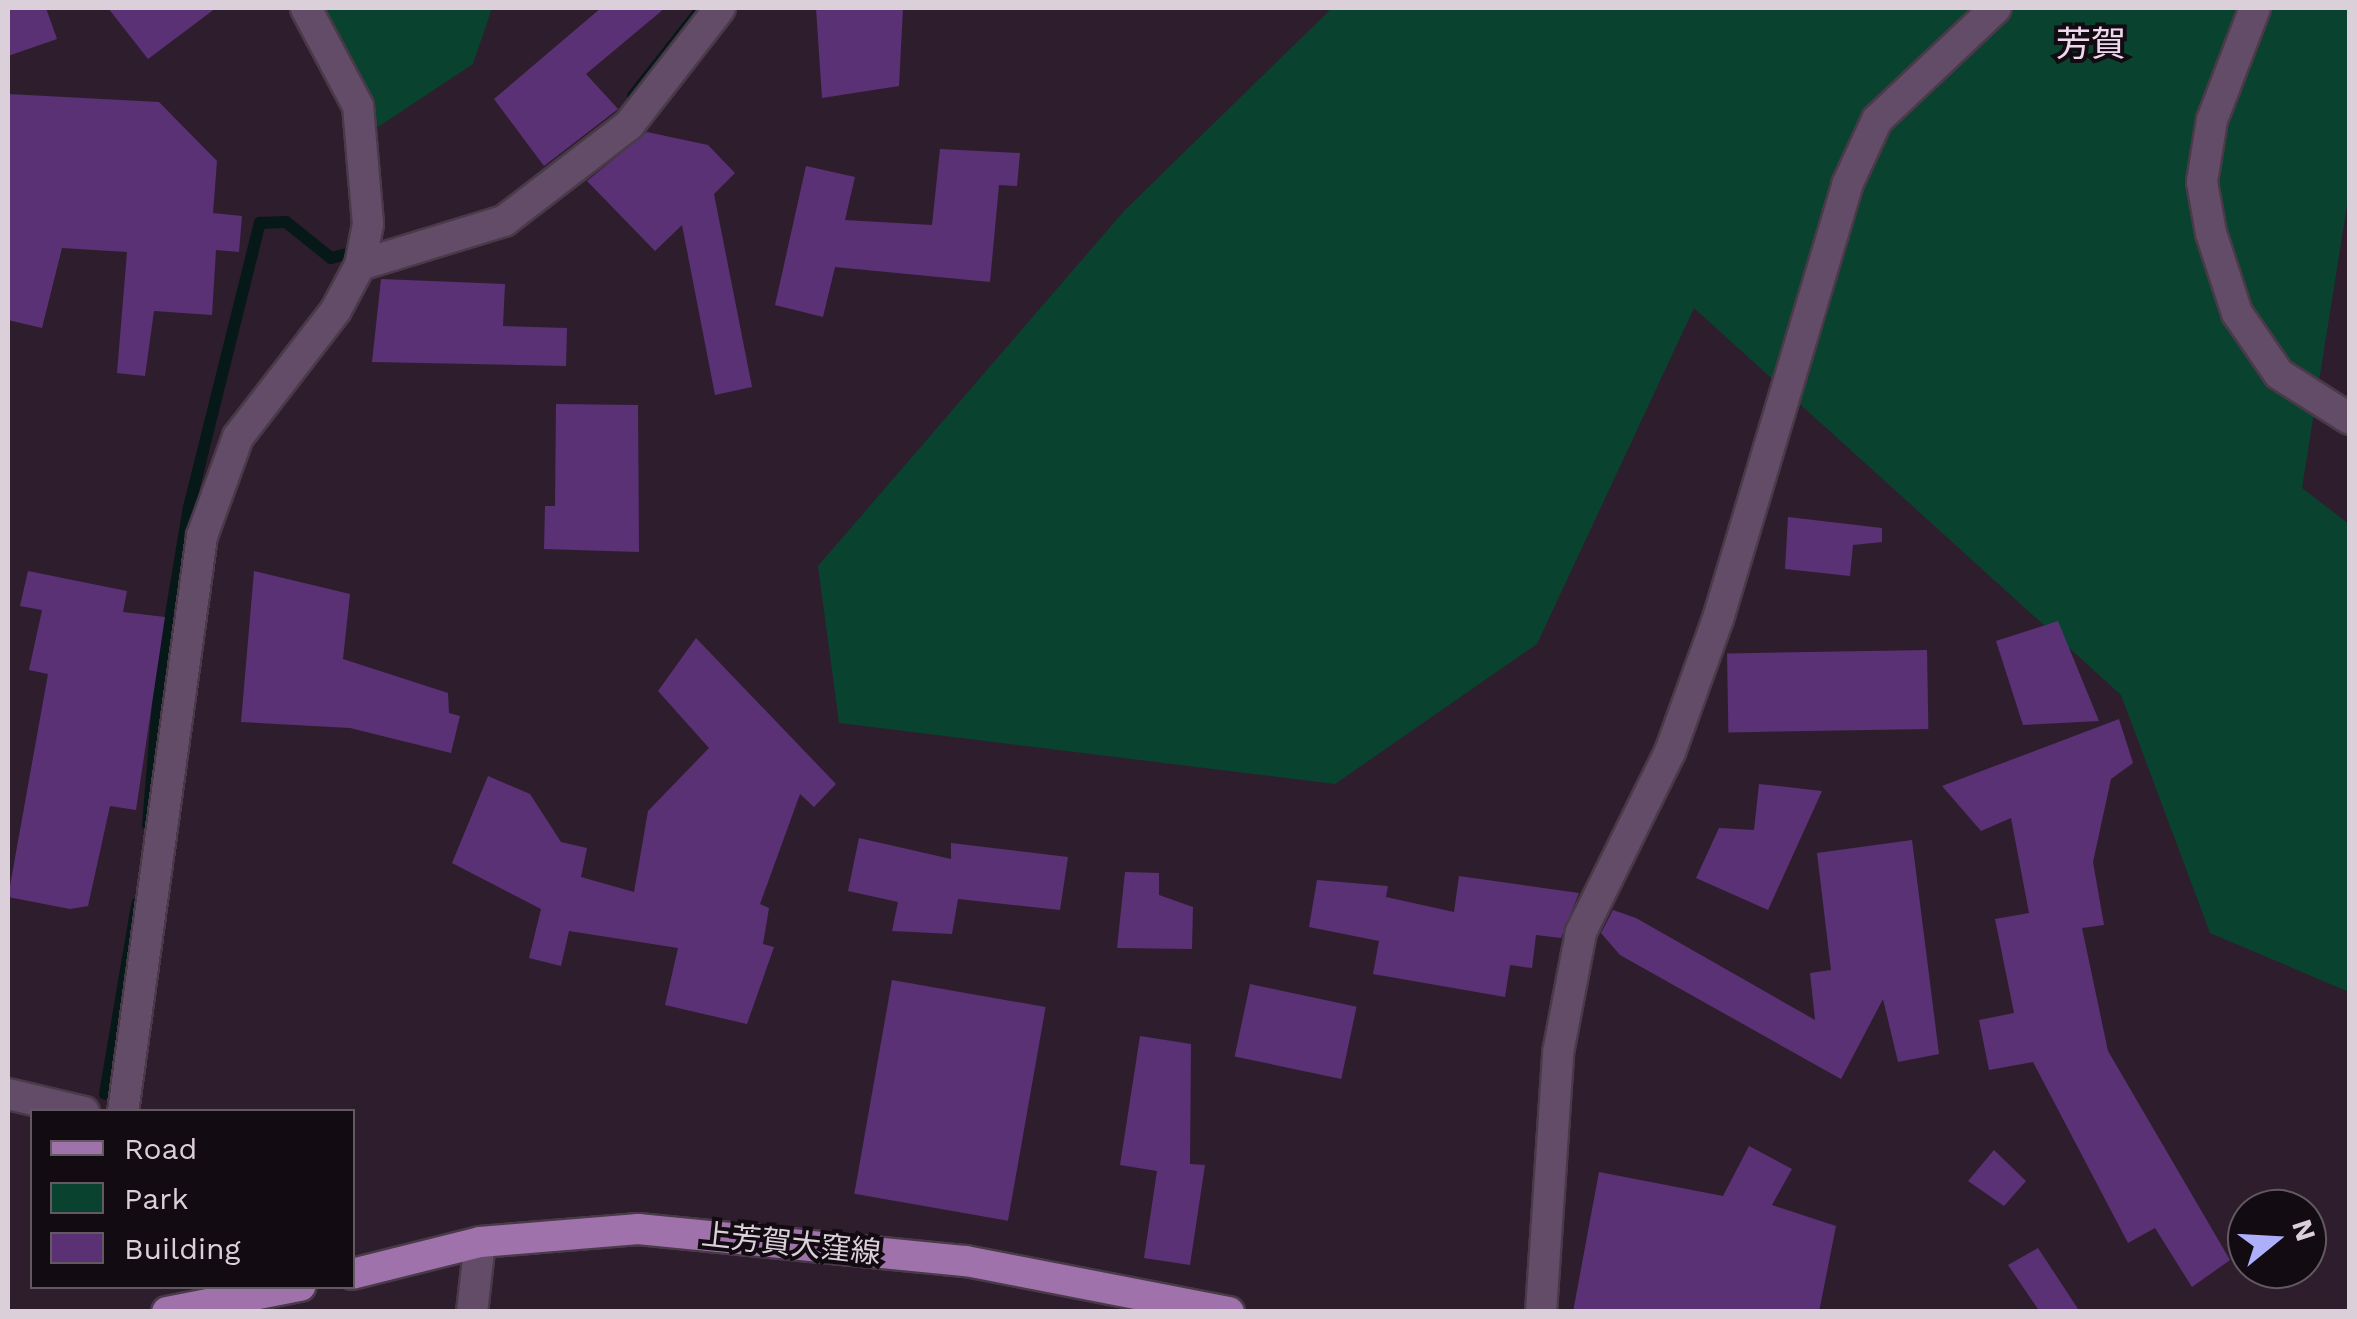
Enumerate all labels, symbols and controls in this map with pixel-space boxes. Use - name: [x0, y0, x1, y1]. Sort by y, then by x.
- district label: 芳賀: [2056, 23, 2126, 65]
- legend: [30, 1109, 355, 1289]
- text: Road: [124, 1131, 197, 1166]
- text: Park: [124, 1181, 189, 1216]
- north arrow: [2227, 1189, 2327, 1289]
- text: N: [2285, 1215, 2323, 1245]
- street label: 上芳賀大窪線: [700, 1217, 882, 1271]
- text: Building: [124, 1231, 241, 1266]

